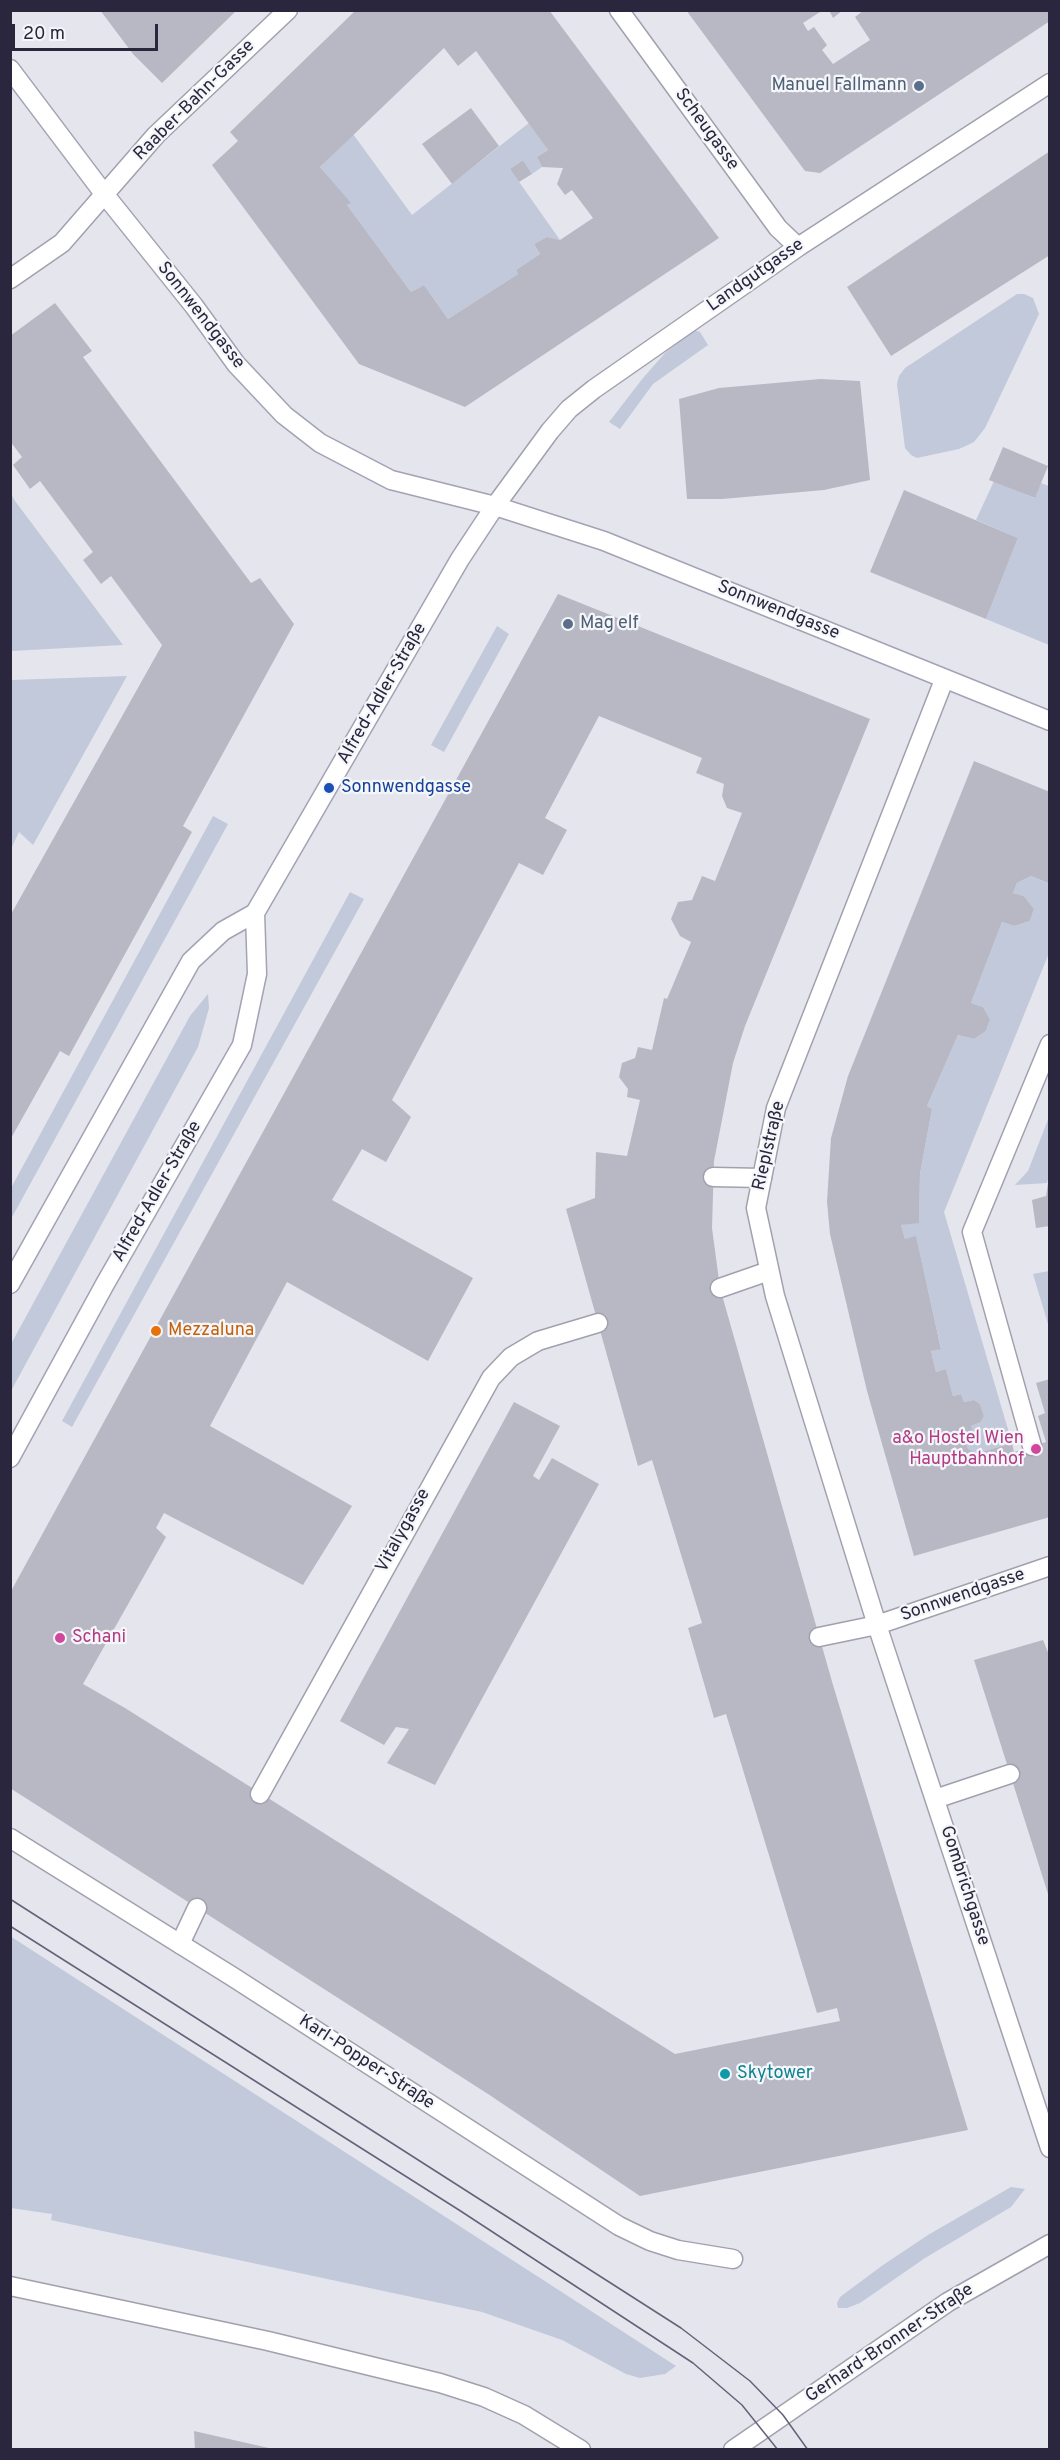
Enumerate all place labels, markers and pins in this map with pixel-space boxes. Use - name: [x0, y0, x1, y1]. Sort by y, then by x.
- place label: Manuel Fallmann: [771, 75, 907, 97]
- marker: Manuel Fallmann: [912, 79, 926, 93]
- place label: Mag elf: [580, 613, 638, 635]
- marker: Mag elf: [561, 617, 575, 631]
- place label: Sonnwendgasse: [341, 777, 471, 799]
- marker: Sonnwendgasse: [322, 781, 336, 795]
- place label: Mezzaluna: [168, 1320, 254, 1342]
- marker: Mezzaluna: [149, 1324, 163, 1338]
- place label: a&o Hostel Wien Hauptbahnhof: [892, 1428, 1024, 1470]
- marker: a&o Hostel Wien Hauptbahnhof: [1029, 1442, 1043, 1456]
- place label: Schani: [72, 1627, 126, 1649]
- marker: Schani: [53, 1631, 67, 1645]
- place label: Skytower: [737, 2063, 813, 2085]
- marker: Skytower: [718, 2067, 732, 2081]

